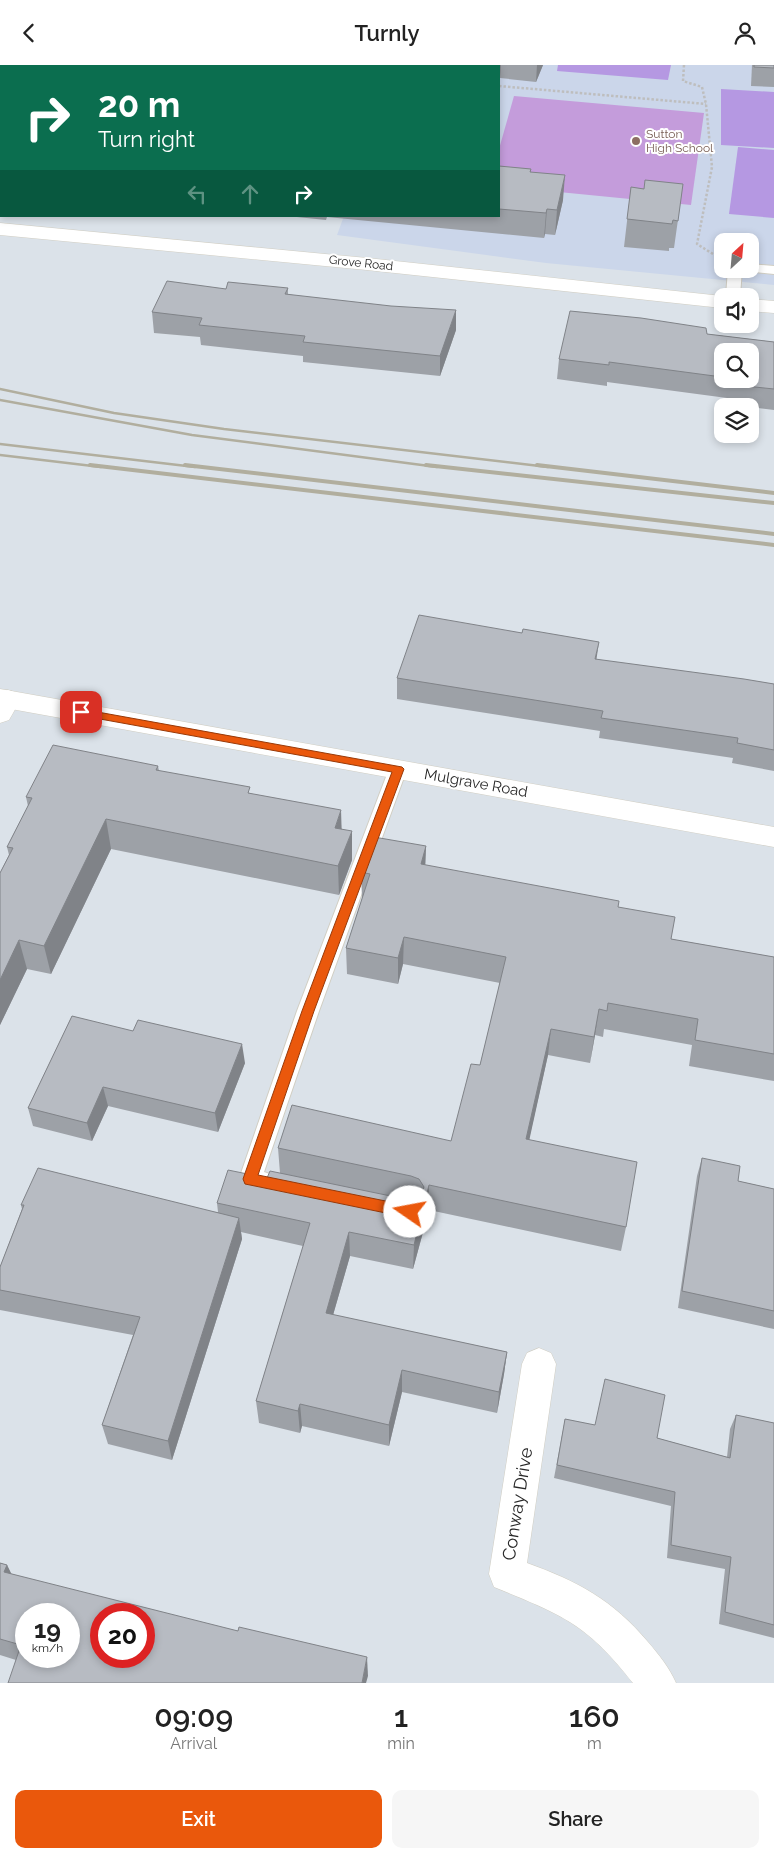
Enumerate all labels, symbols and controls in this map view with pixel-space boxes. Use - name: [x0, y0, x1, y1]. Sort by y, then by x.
- icon: back: [15, 19, 43, 47]
- icon: person: [731, 19, 759, 47]
- text: Turnly: [354, 20, 420, 46]
- text: 20 m: [98, 84, 180, 125]
- icon: right: [15, 85, 80, 150]
- text: Turn right: [98, 126, 195, 152]
- place label: Sutton High School: [646, 127, 714, 155]
- marker: Sutton High School: [630, 135, 642, 147]
- icon: left: [183, 180, 211, 208]
- icon: ahead: [236, 180, 264, 208]
- icon: right: [289, 180, 317, 208]
- north arrow: [714, 233, 759, 277]
- map controls: [714, 233, 759, 443]
- street label: Grove Road: [328, 253, 394, 273]
- button: sound: [714, 288, 759, 333]
- button: search: [714, 343, 759, 388]
- button: layers: [714, 398, 759, 443]
- pin: [60, 691, 102, 733]
- icon: arrive: [67, 698, 95, 726]
- street label: Mulgrave Road: [423, 765, 529, 801]
- position arrow: [383, 1185, 435, 1237]
- street label: Conway Drive: [498, 1446, 536, 1562]
- speed limit sign: 20: [90, 1603, 155, 1668]
- text: 19: [34, 1614, 61, 1644]
- text: km/h: [32, 1641, 63, 1655]
- text: 09:09: [154, 1699, 233, 1734]
- text: 1: [394, 1699, 408, 1734]
- text: 160: [569, 1699, 620, 1734]
- text: Arrival: [170, 1734, 217, 1753]
- text: min: [387, 1734, 415, 1753]
- text: m: [587, 1734, 602, 1753]
- button: Exit: [15, 1790, 382, 1848]
- button: Share: [392, 1790, 759, 1848]

